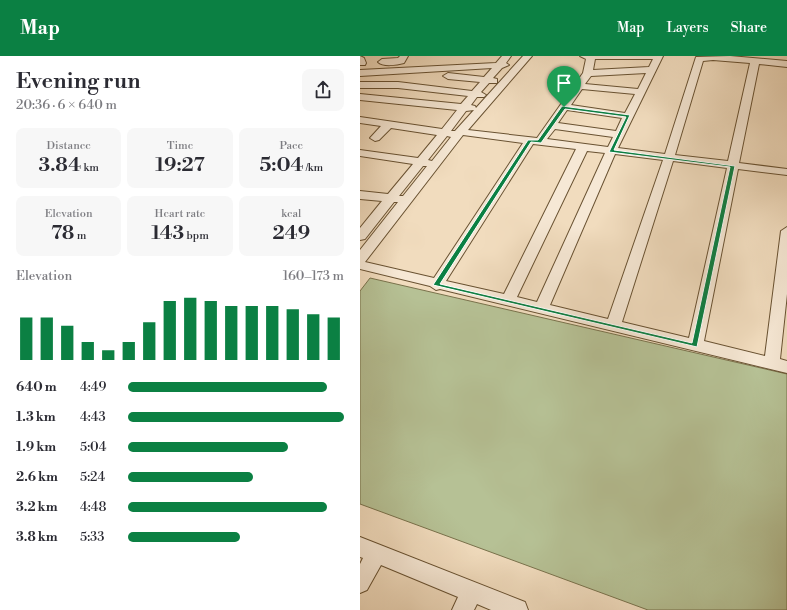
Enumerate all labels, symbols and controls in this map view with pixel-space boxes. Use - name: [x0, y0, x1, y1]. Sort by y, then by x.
- text: Map: [20, 16, 60, 40]
- text: Map: [617, 19, 644, 37]
- text: Layers: [666, 19, 709, 37]
- text: Share: [731, 19, 767, 37]
- pin: [547, 66, 581, 107]
- text: Evening run: [16, 68, 141, 95]
- button: share: [302, 69, 344, 111]
- icon: arrive: [553, 72, 575, 94]
- text: 20:36 · 6 × 640 m: [16, 97, 117, 113]
- text: Distance: [46, 139, 91, 153]
- text: Time: [167, 139, 193, 153]
- text: Pace: [280, 139, 303, 153]
- text: 3.84: [39, 153, 81, 178]
- text: 19:27: [155, 153, 205, 178]
- text: 5:04: [259, 153, 304, 178]
- text: km: [81, 161, 99, 175]
- text: /km: [304, 161, 323, 175]
- text: Elevation: [45, 207, 92, 221]
- text: Heart rate: [155, 207, 205, 221]
- text: kcal: [281, 207, 301, 221]
- text: 78: [51, 221, 74, 246]
- text: 143: [151, 221, 184, 246]
- text: 249: [273, 221, 310, 246]
- text: m: [74, 229, 86, 243]
- text: bpm: [184, 229, 209, 243]
- text: Elevation: [16, 268, 72, 284]
- text: 160–173 m: [283, 268, 344, 284]
- text: 640 m: [16, 379, 57, 395]
- text: 4:49: [80, 379, 106, 395]
- text: 1.3 km: [16, 409, 56, 425]
- text: 4:43: [80, 409, 106, 425]
- text: 1.9 km: [16, 439, 56, 455]
- text: 5:04: [80, 439, 106, 455]
- text: 2.6 km: [16, 469, 58, 485]
- text: 5:24: [80, 469, 105, 485]
- text: 3.2 km: [16, 499, 57, 515]
- text: 4:48: [80, 499, 106, 515]
- text: 3.8 km: [16, 529, 58, 545]
- text: 5:33: [80, 529, 104, 545]

